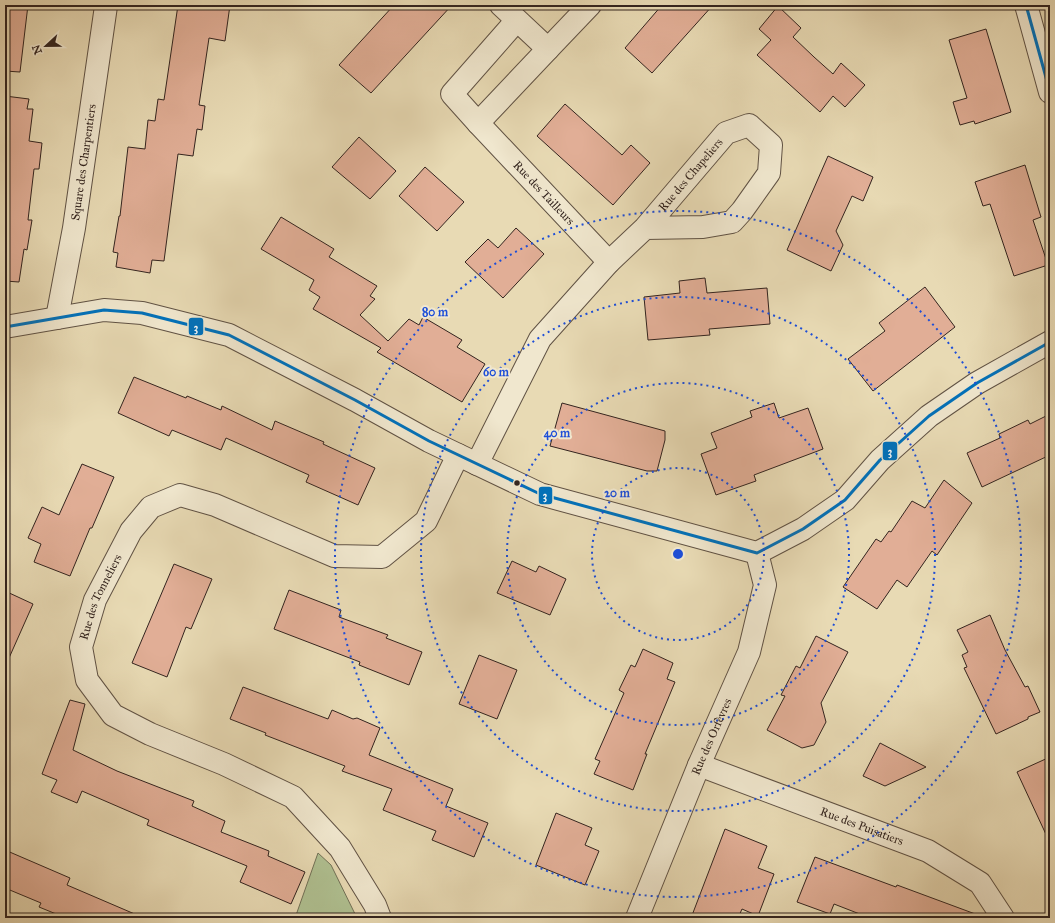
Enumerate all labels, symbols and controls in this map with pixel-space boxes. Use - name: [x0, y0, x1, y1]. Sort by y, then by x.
- north arrow: [26, 26, 66, 66]
- text: N: [29, 42, 45, 56]
- street label: Square des Charpentiers: [68, 103, 99, 221]
- street label: Rue des Chapeliers: [655, 135, 726, 214]
- street label: Rue des Tailleurs: [510, 158, 577, 228]
- text: 80 m: [422, 305, 449, 319]
- line badge: 3: [188, 317, 204, 336]
- text: 3: [194, 321, 198, 335]
- text: 60 m: [483, 365, 510, 379]
- text: 40 m: [544, 426, 571, 441]
- line badge: 3: [882, 441, 898, 461]
- text: 3: [888, 445, 892, 459]
- unlabelled marker: [512, 478, 522, 488]
- line badge: 3: [538, 486, 553, 505]
- text: 20 m: [604, 486, 631, 500]
- text: 3: [543, 489, 547, 503]
- centre of rings: [671, 547, 685, 561]
- street label: Rue des Tonneliers: [76, 552, 125, 642]
- street label: Rue des Orfèvres: [689, 696, 735, 777]
- street label: Rue des Puisatiers: [818, 804, 905, 848]

